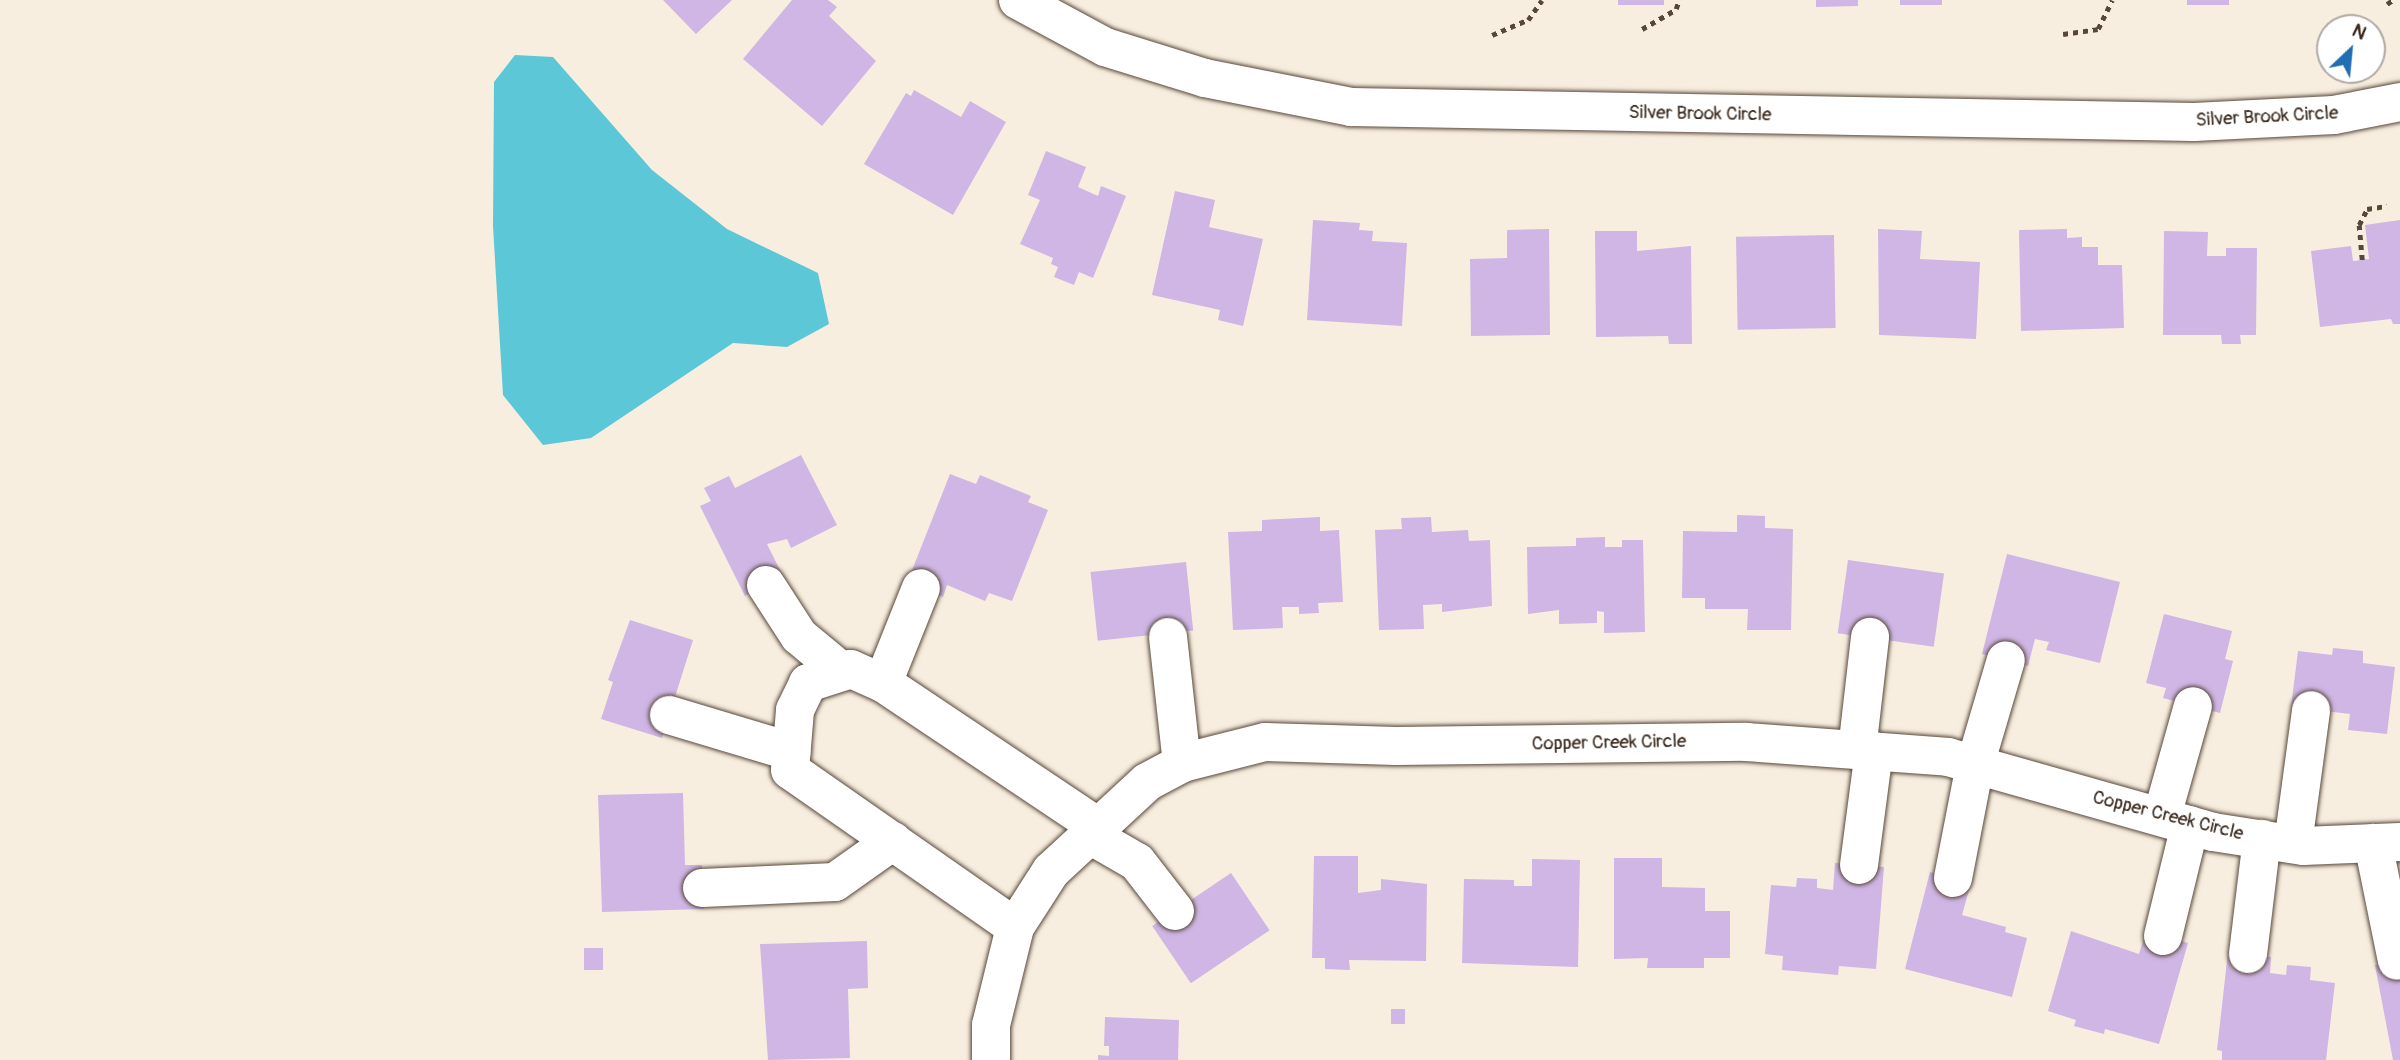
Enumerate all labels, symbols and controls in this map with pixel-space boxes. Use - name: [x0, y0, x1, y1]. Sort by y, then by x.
- north arrow: [2316, 14, 2386, 84]
- text: N: [2348, 18, 2370, 46]
- street label: Silver Brook Circle: [1628, 101, 1772, 127]
- street label: Silver Brook Circle: [2195, 102, 2339, 132]
- street label: Copper Creek Circle: [1531, 730, 1687, 756]
- street label: Copper Creek Circle: [2090, 786, 2246, 846]

